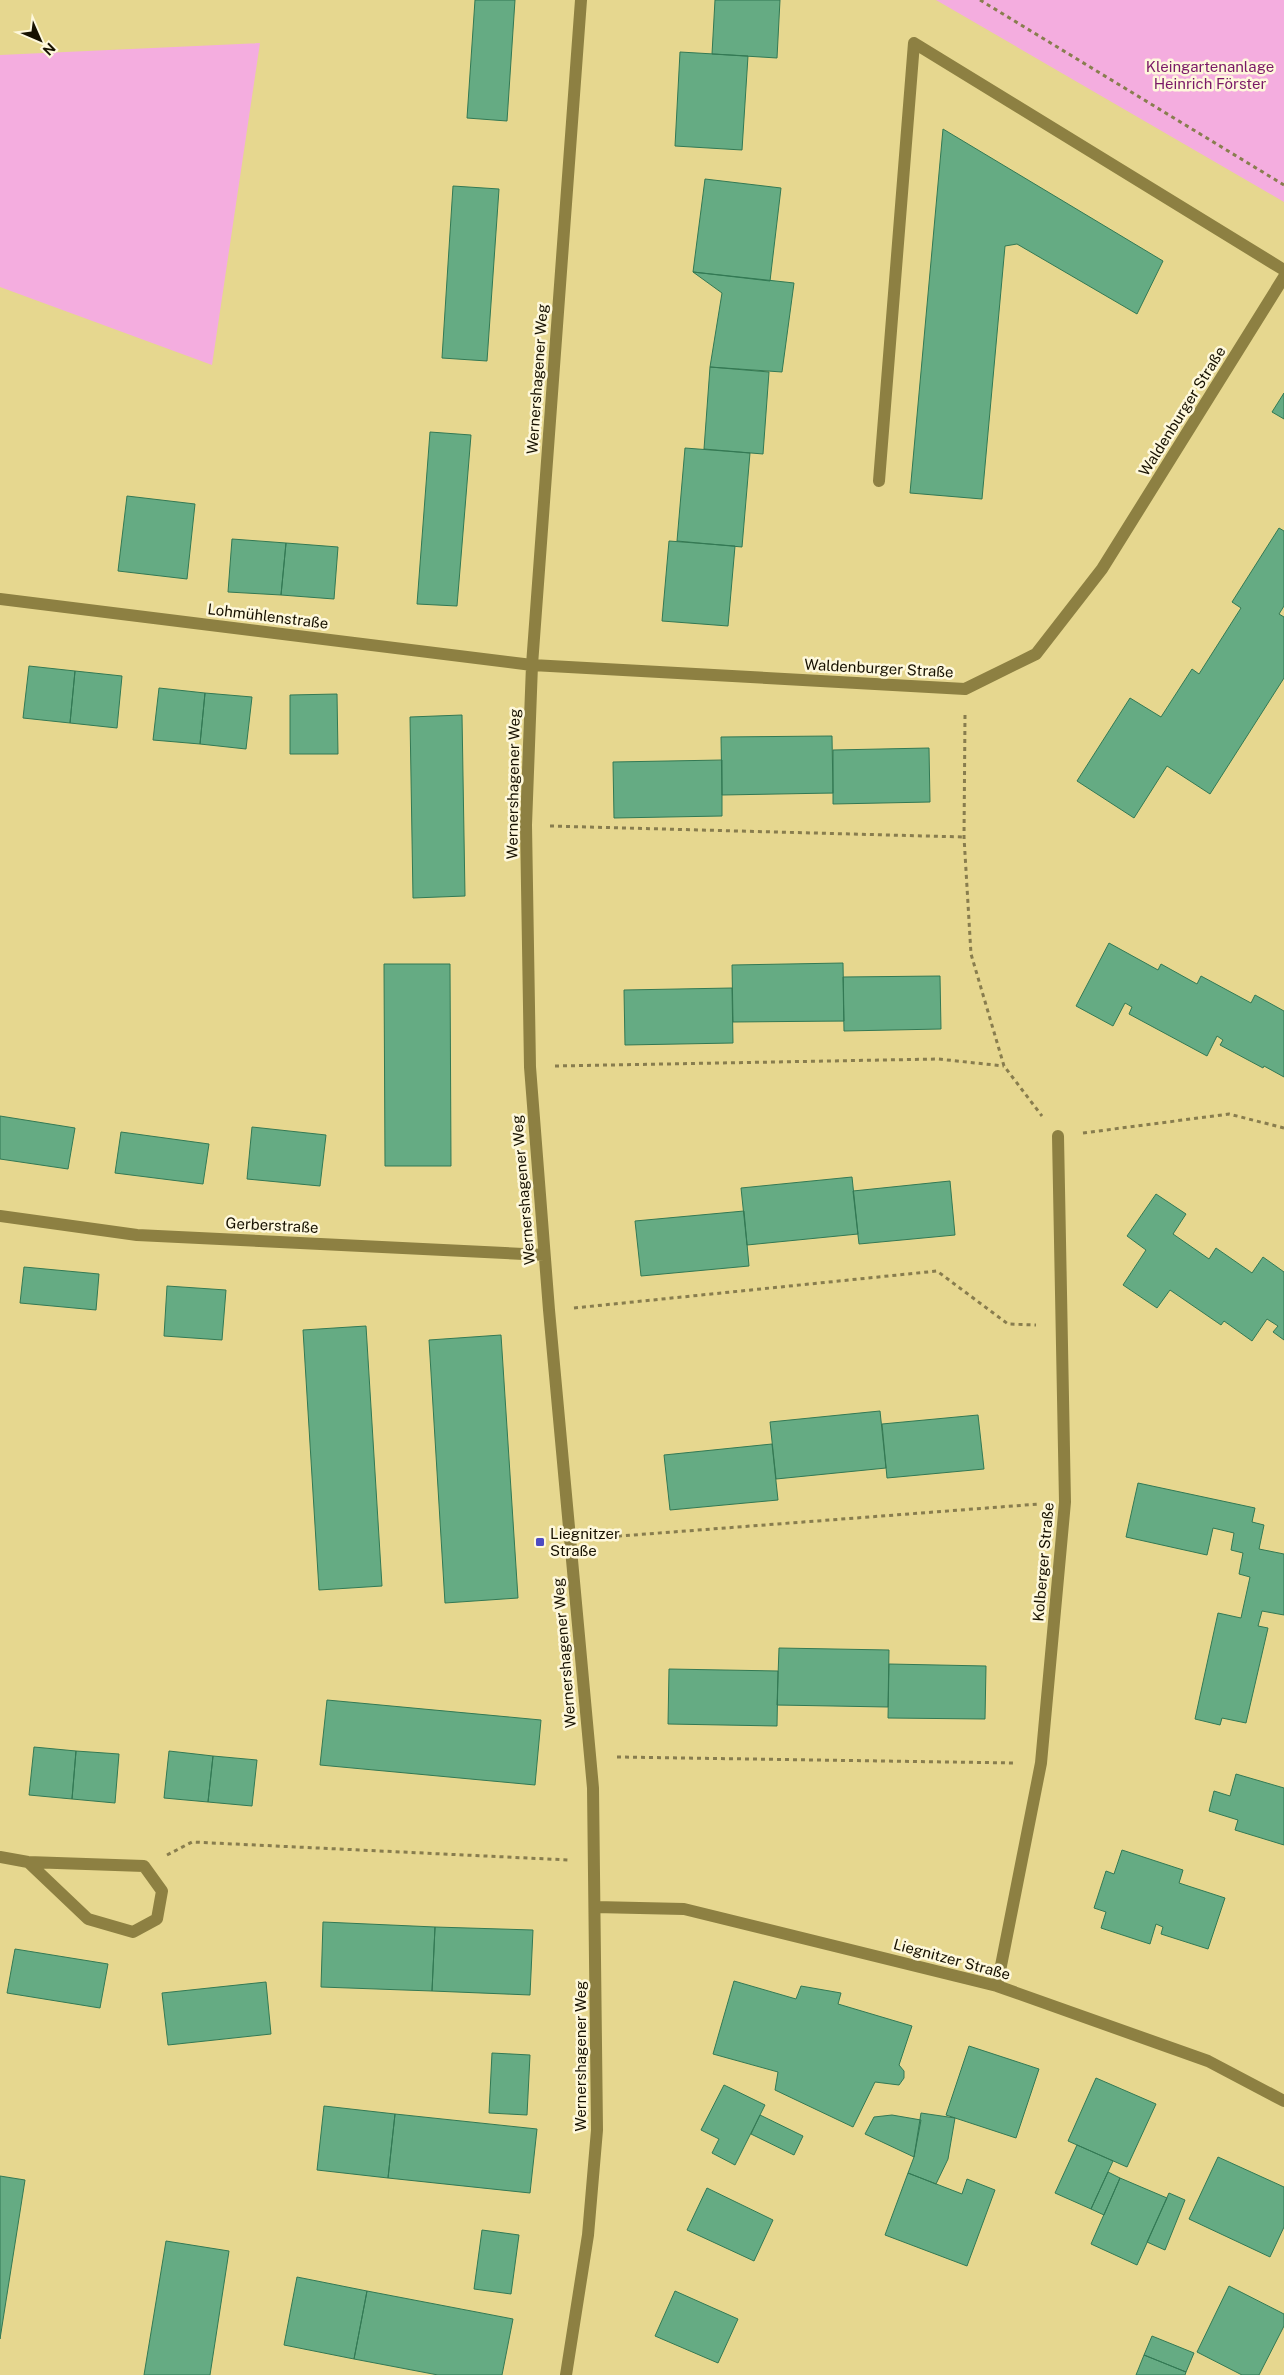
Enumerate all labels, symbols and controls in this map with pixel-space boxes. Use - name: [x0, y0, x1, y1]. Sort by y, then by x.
- north arrow: [15, 15, 65, 65]
- text: N: [40, 40, 59, 59]
- park label: Kleingartenanlage Heinrich Förster: [1146, 58, 1274, 92]
- street label: Wernershagener Weg: [523, 303, 551, 455]
- street label: Waldenburger Straße: [1135, 343, 1229, 479]
- street label: Lohmühlenstraße: [207, 600, 329, 632]
- street label: Waldenburger Straße: [804, 656, 954, 680]
- street label: Wernershagener Weg: [503, 708, 523, 860]
- street label: Wernershagener Weg: [508, 1114, 538, 1266]
- street label: Gerberstraße: [225, 1214, 319, 1236]
- street label: Kolberger Straße: [1029, 1502, 1057, 1622]
- place label: Liegnitzer Straße: [550, 1525, 620, 1559]
- marker: Liegnitzer Straße: [534, 1536, 546, 1548]
- street label: Wernershagener Weg: [549, 1577, 579, 1729]
- street label: Liegnitzer Straße: [892, 1935, 1012, 1983]
- street label: Wernershagener Weg: [572, 1981, 589, 2131]

